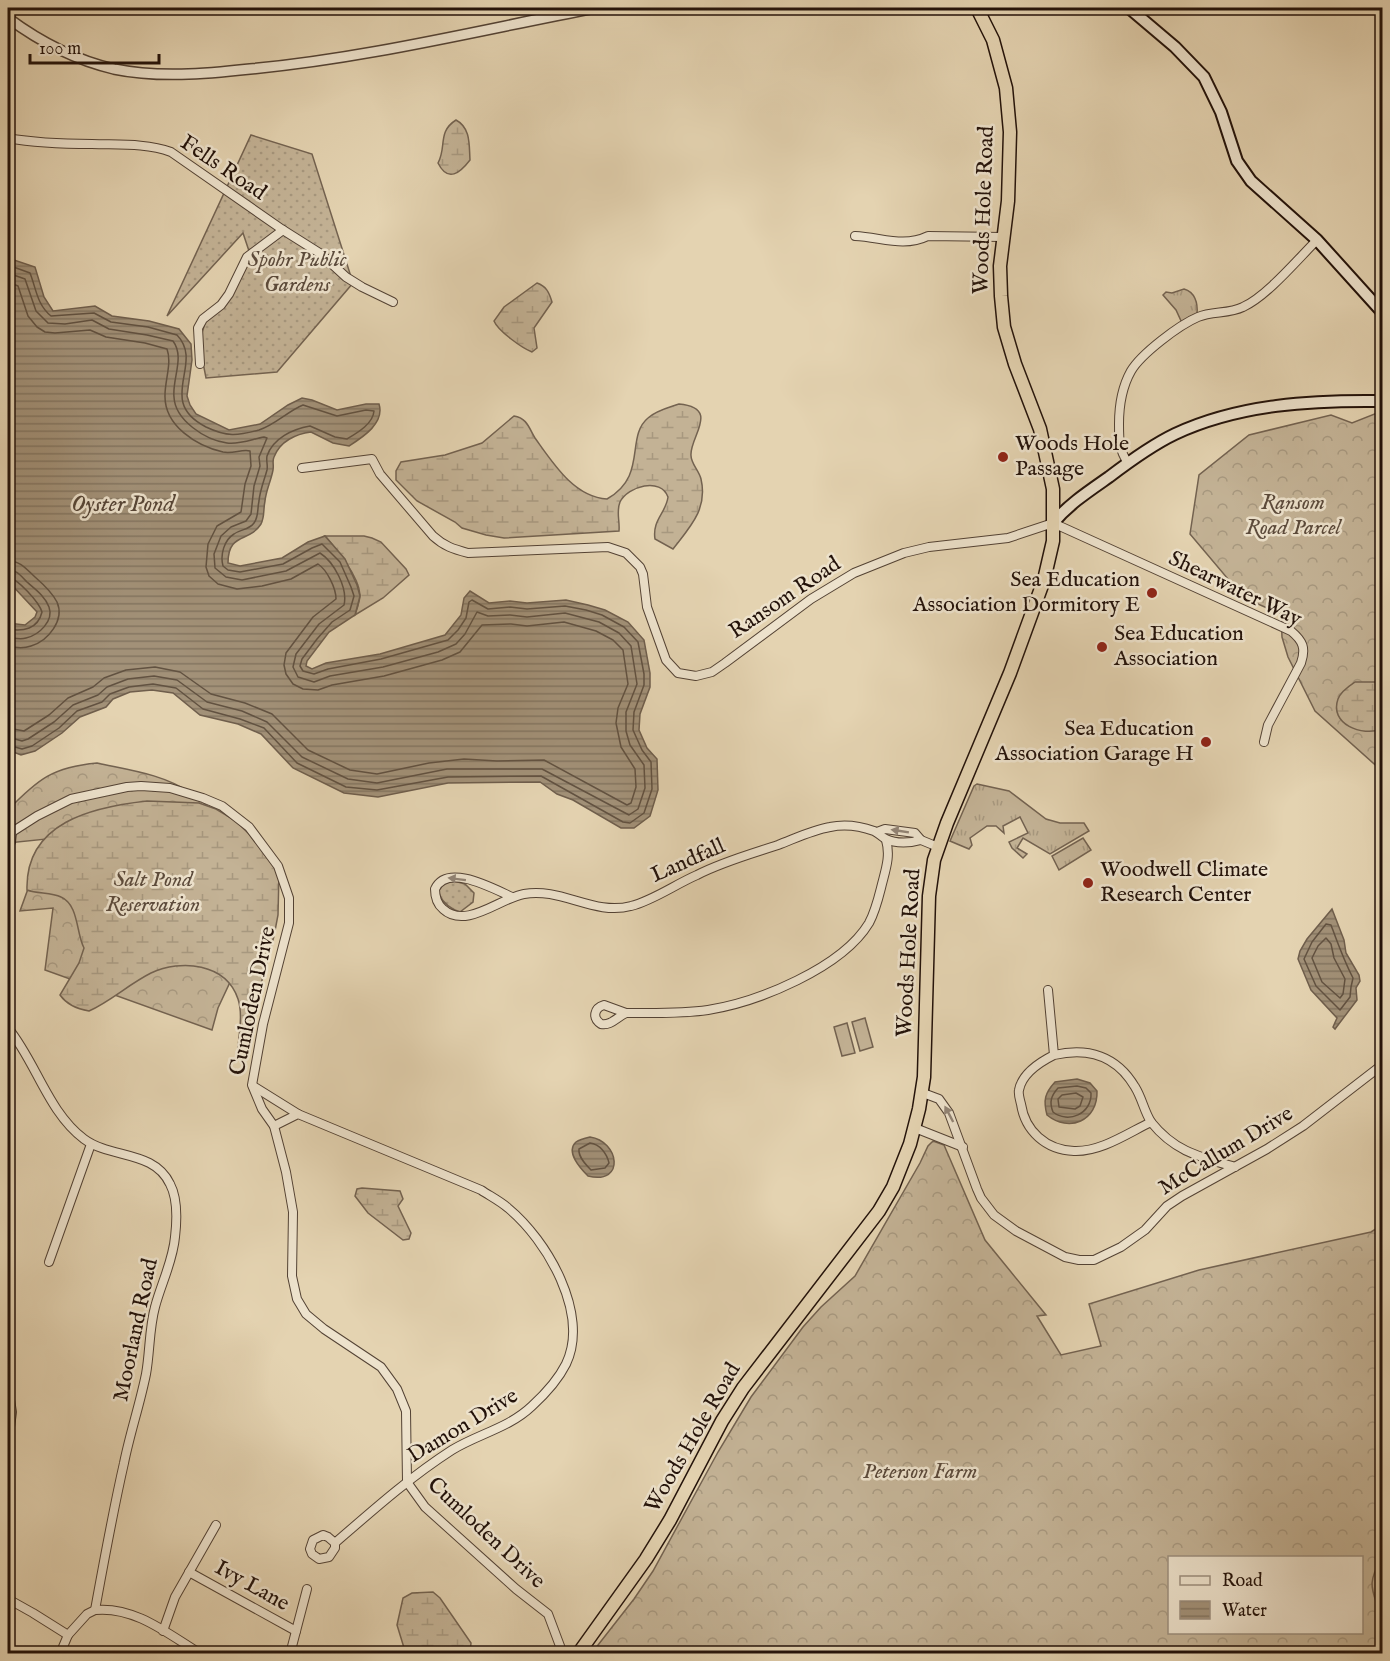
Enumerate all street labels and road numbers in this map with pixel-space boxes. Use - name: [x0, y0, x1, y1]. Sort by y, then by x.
- street label: Woods Hole Road: [967, 125, 1001, 295]
- street label: Fells Road: [174, 129, 272, 207]
- street label: Shearwater Way: [1164, 545, 1306, 633]
- street label: Ransom Road: [724, 550, 847, 646]
- street label: Landfall: [647, 832, 729, 890]
- street label: Woods Hole Road: [891, 868, 927, 1038]
- street label: Cumloden Drive: [224, 924, 282, 1078]
- street label: McCallum Drive: [1154, 1100, 1298, 1202]
- street label: Moorland Road: [107, 1256, 165, 1404]
- street label: Woods Hole Road: [639, 1358, 747, 1518]
- street label: Damon Drive: [403, 1382, 523, 1470]
- street label: Cumloden Drive: [421, 1471, 551, 1595]
- street label: Ivy Lane: [210, 1554, 294, 1618]

